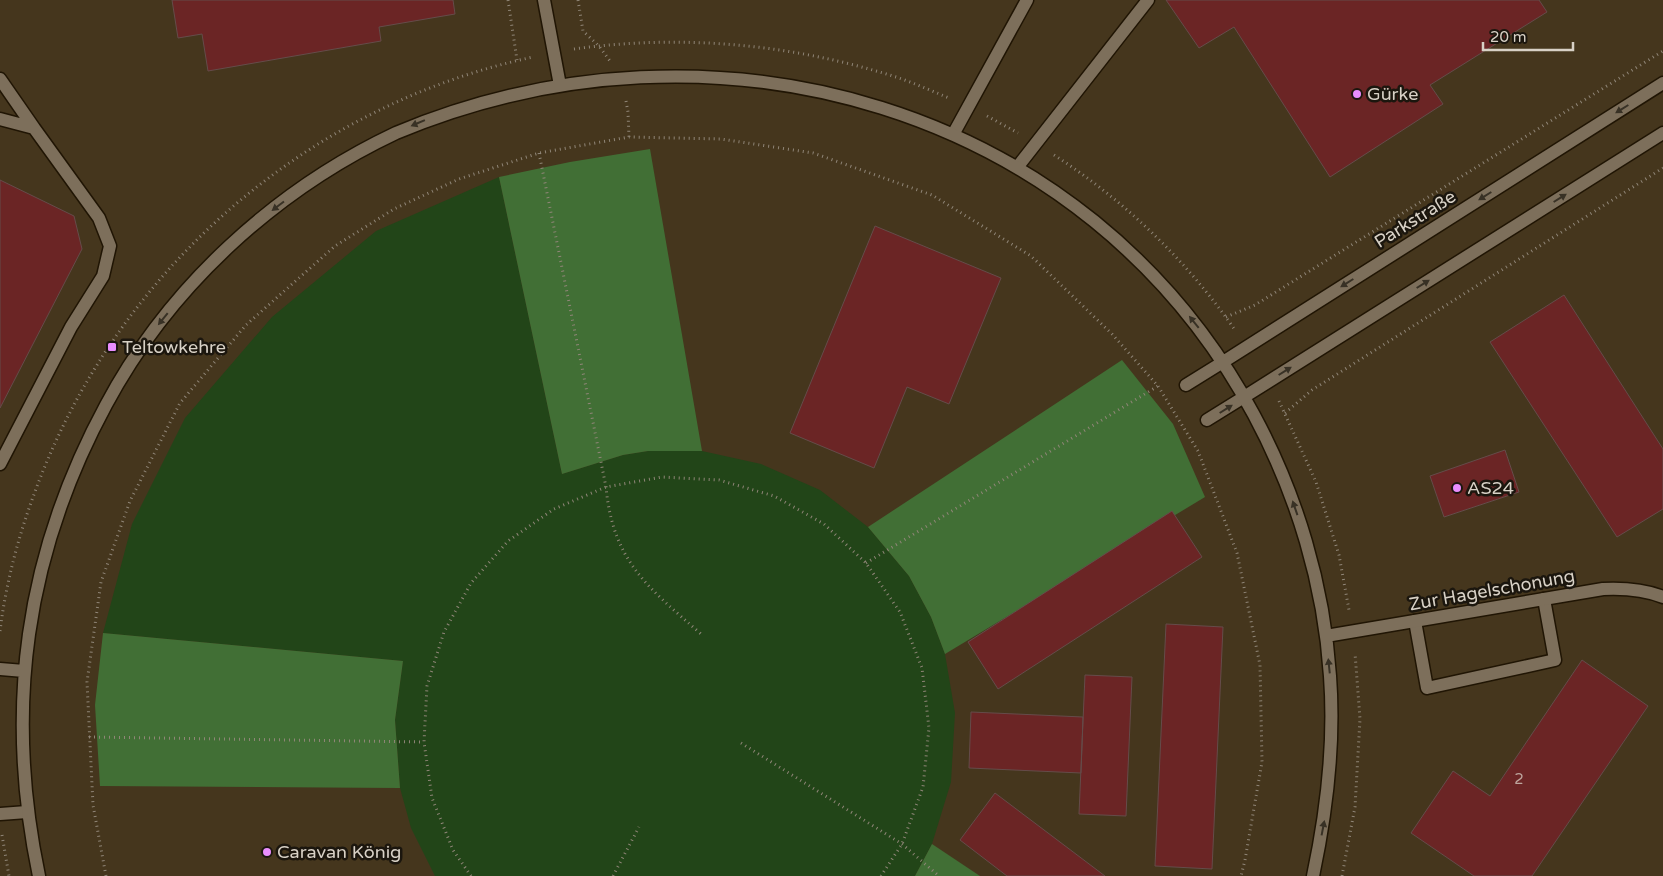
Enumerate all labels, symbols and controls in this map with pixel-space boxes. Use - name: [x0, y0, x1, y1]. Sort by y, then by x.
- scale bar: [1483, 20, 1573, 52]
- text: 20 m: [1490, 28, 1527, 46]
- place label: Gürke: [1367, 83, 1418, 105]
- marker: Gürke: [1351, 88, 1363, 100]
- one-way arrow: [1615, 104, 1628, 113]
- one-way arrow: [411, 120, 425, 128]
- street label: Parkstraße: [1370, 185, 1460, 253]
- one-way arrow: [1478, 191, 1491, 200]
- one-way arrow: [1554, 193, 1567, 202]
- one-way arrow: [272, 200, 285, 211]
- one-way arrow: [1341, 278, 1354, 288]
- one-way arrow: [1416, 280, 1429, 289]
- one-way arrow: [157, 313, 168, 326]
- one-way arrow: [1188, 316, 1199, 329]
- place label: Teltowkehre: [122, 336, 226, 358]
- marker: Teltowkehre: [106, 341, 118, 353]
- one-way arrow: [1279, 367, 1292, 376]
- one-way arrow: [1219, 404, 1232, 413]
- place label: AS24: [1467, 477, 1514, 499]
- marker: AS24: [1451, 482, 1463, 494]
- one-way arrow: [1290, 500, 1298, 515]
- street label: Zur Hagelschonung: [1407, 565, 1577, 615]
- one-way arrow: [1325, 658, 1333, 674]
- house number: 2: [1514, 770, 1524, 788]
- one-way arrow: [1319, 821, 1327, 836]
- place label: Caravan König: [277, 841, 401, 863]
- marker: Caravan König: [261, 846, 273, 858]

